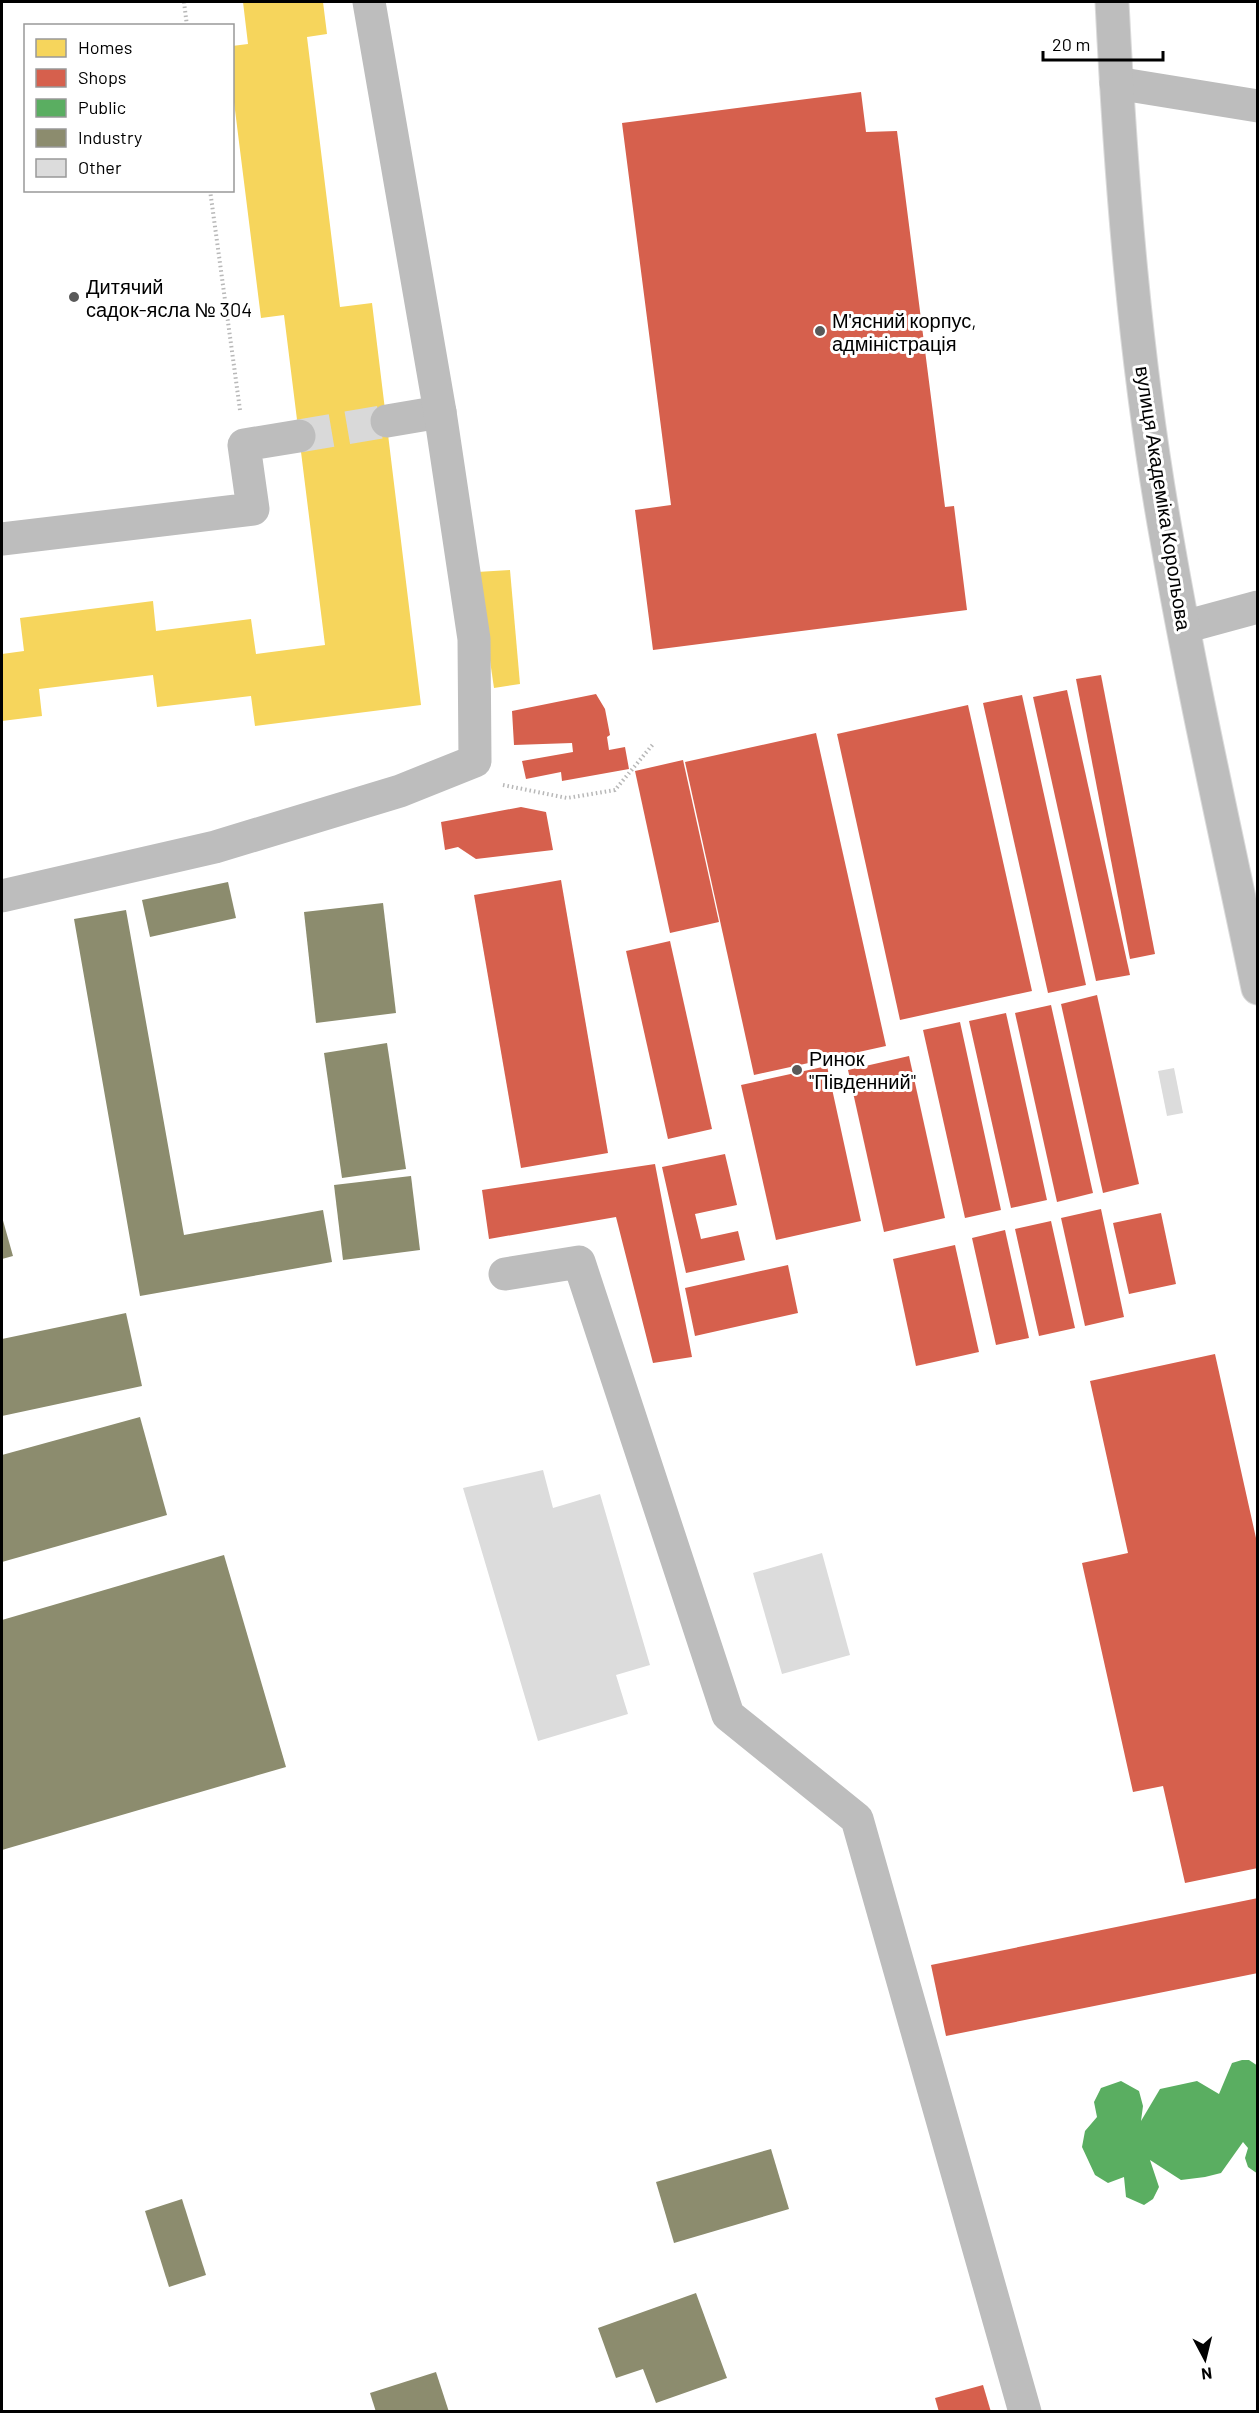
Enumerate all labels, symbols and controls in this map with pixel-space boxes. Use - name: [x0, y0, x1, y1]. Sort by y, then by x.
- legend: [24, 24, 234, 192]
- scale bar: [1043, 24, 1163, 62]
- text: 20 m: [1052, 33, 1090, 55]
- text: Homes: [78, 36, 132, 58]
- text: Shops: [78, 66, 127, 88]
- text: Public: [78, 96, 126, 118]
- text: Industry: [78, 126, 142, 148]
- text: Other: [78, 156, 122, 178]
- place label: Дитячий садок-ясла № 304: [86, 274, 252, 321]
- marker: Дитячий садок-ясла № 304: [67, 290, 81, 304]
- place label: М'ясний корпус, адміністрація: [832, 308, 977, 355]
- marker: М'ясний корпус, адміністрація: [813, 324, 827, 338]
- street label: вулиця Академіка Корольова: [1131, 364, 1197, 633]
- place label: Ринок "Південний": [809, 1046, 916, 1093]
- marker: Ринок "Південний": [790, 1063, 804, 1077]
- north arrow: [1175, 2329, 1235, 2389]
- text: N: [1200, 2364, 1213, 2384]

